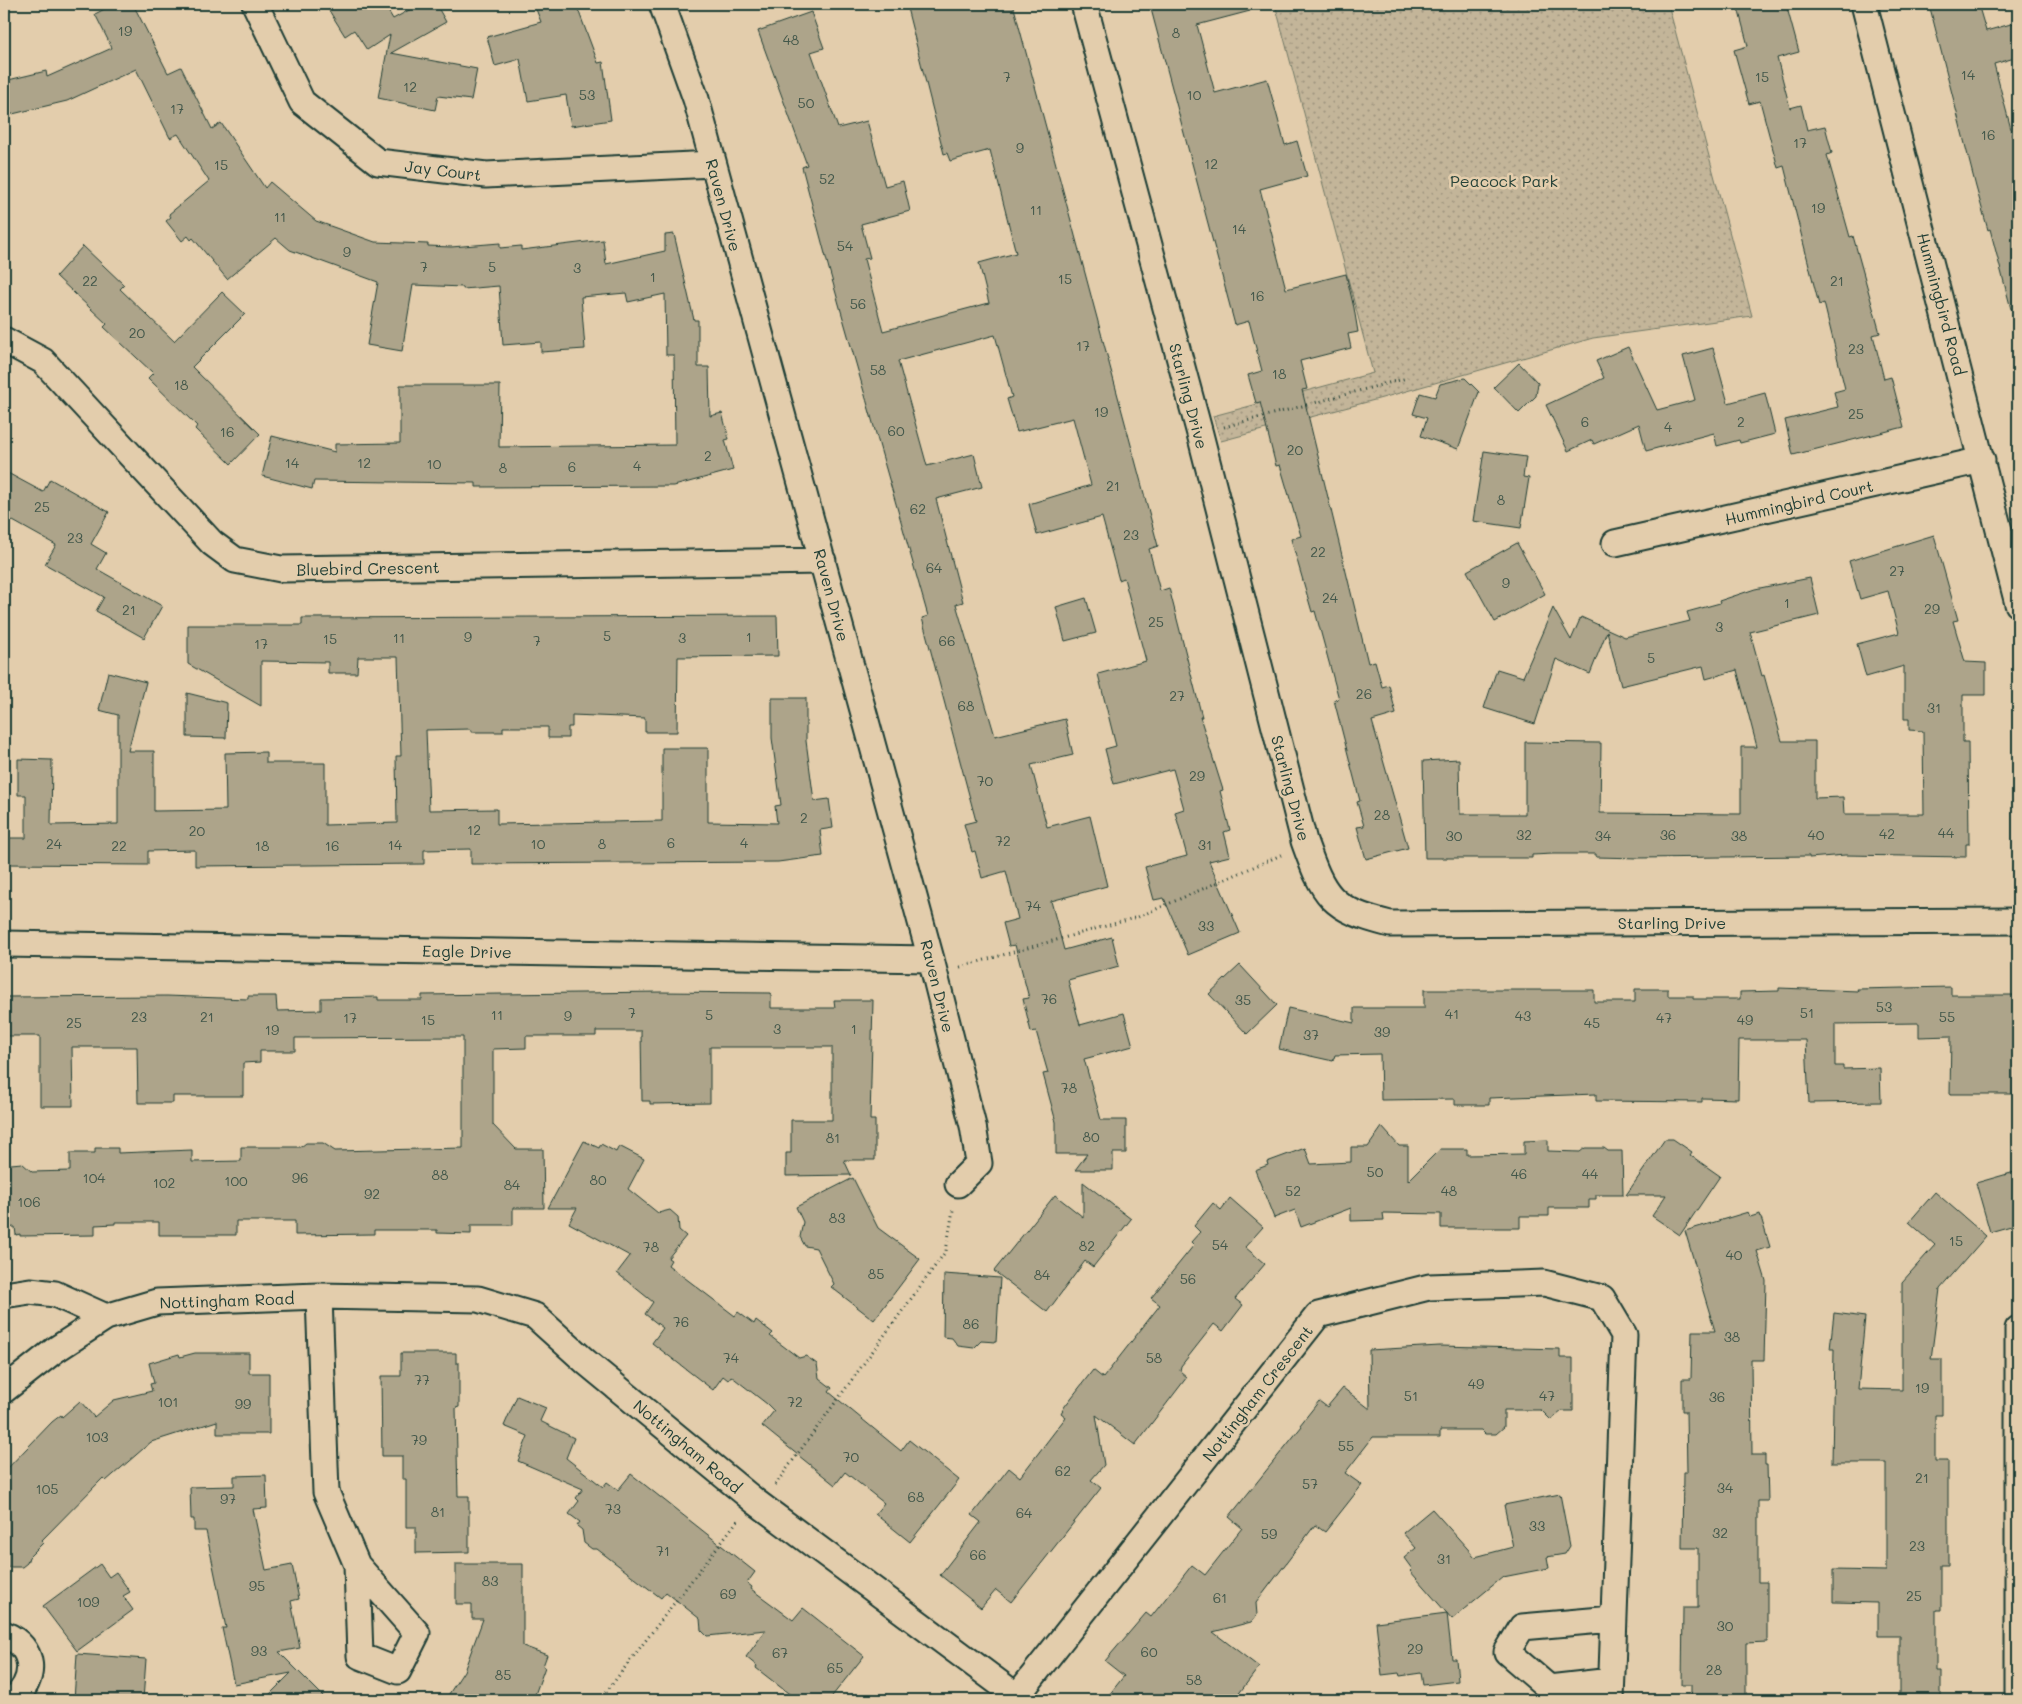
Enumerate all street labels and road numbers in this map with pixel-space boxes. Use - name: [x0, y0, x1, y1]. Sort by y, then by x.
- street label: Jay Court: [404, 155, 482, 185]
- street label: Raven Drive: [702, 156, 746, 254]
- street label: Hummingbird Road: [1913, 230, 1971, 378]
- street label: Starling Drive: [1165, 341, 1213, 451]
- street label: Hummingbird Court: [1723, 475, 1875, 529]
- street label: Raven Drive: [810, 546, 854, 644]
- street label: Bluebird Crescent: [296, 556, 440, 580]
- street label: Starling Drive: [1267, 733, 1315, 843]
- street label: Starling Drive: [1618, 912, 1726, 933]
- street label: Raven Drive: [916, 937, 960, 1035]
- street label: Eagle Drive: [422, 940, 512, 962]
- street label: Nottingham Road: [159, 1287, 295, 1313]
- street label: Nottingham Crescent: [1197, 1320, 1317, 1466]
- street label: Nottingham Road: [629, 1395, 747, 1497]

